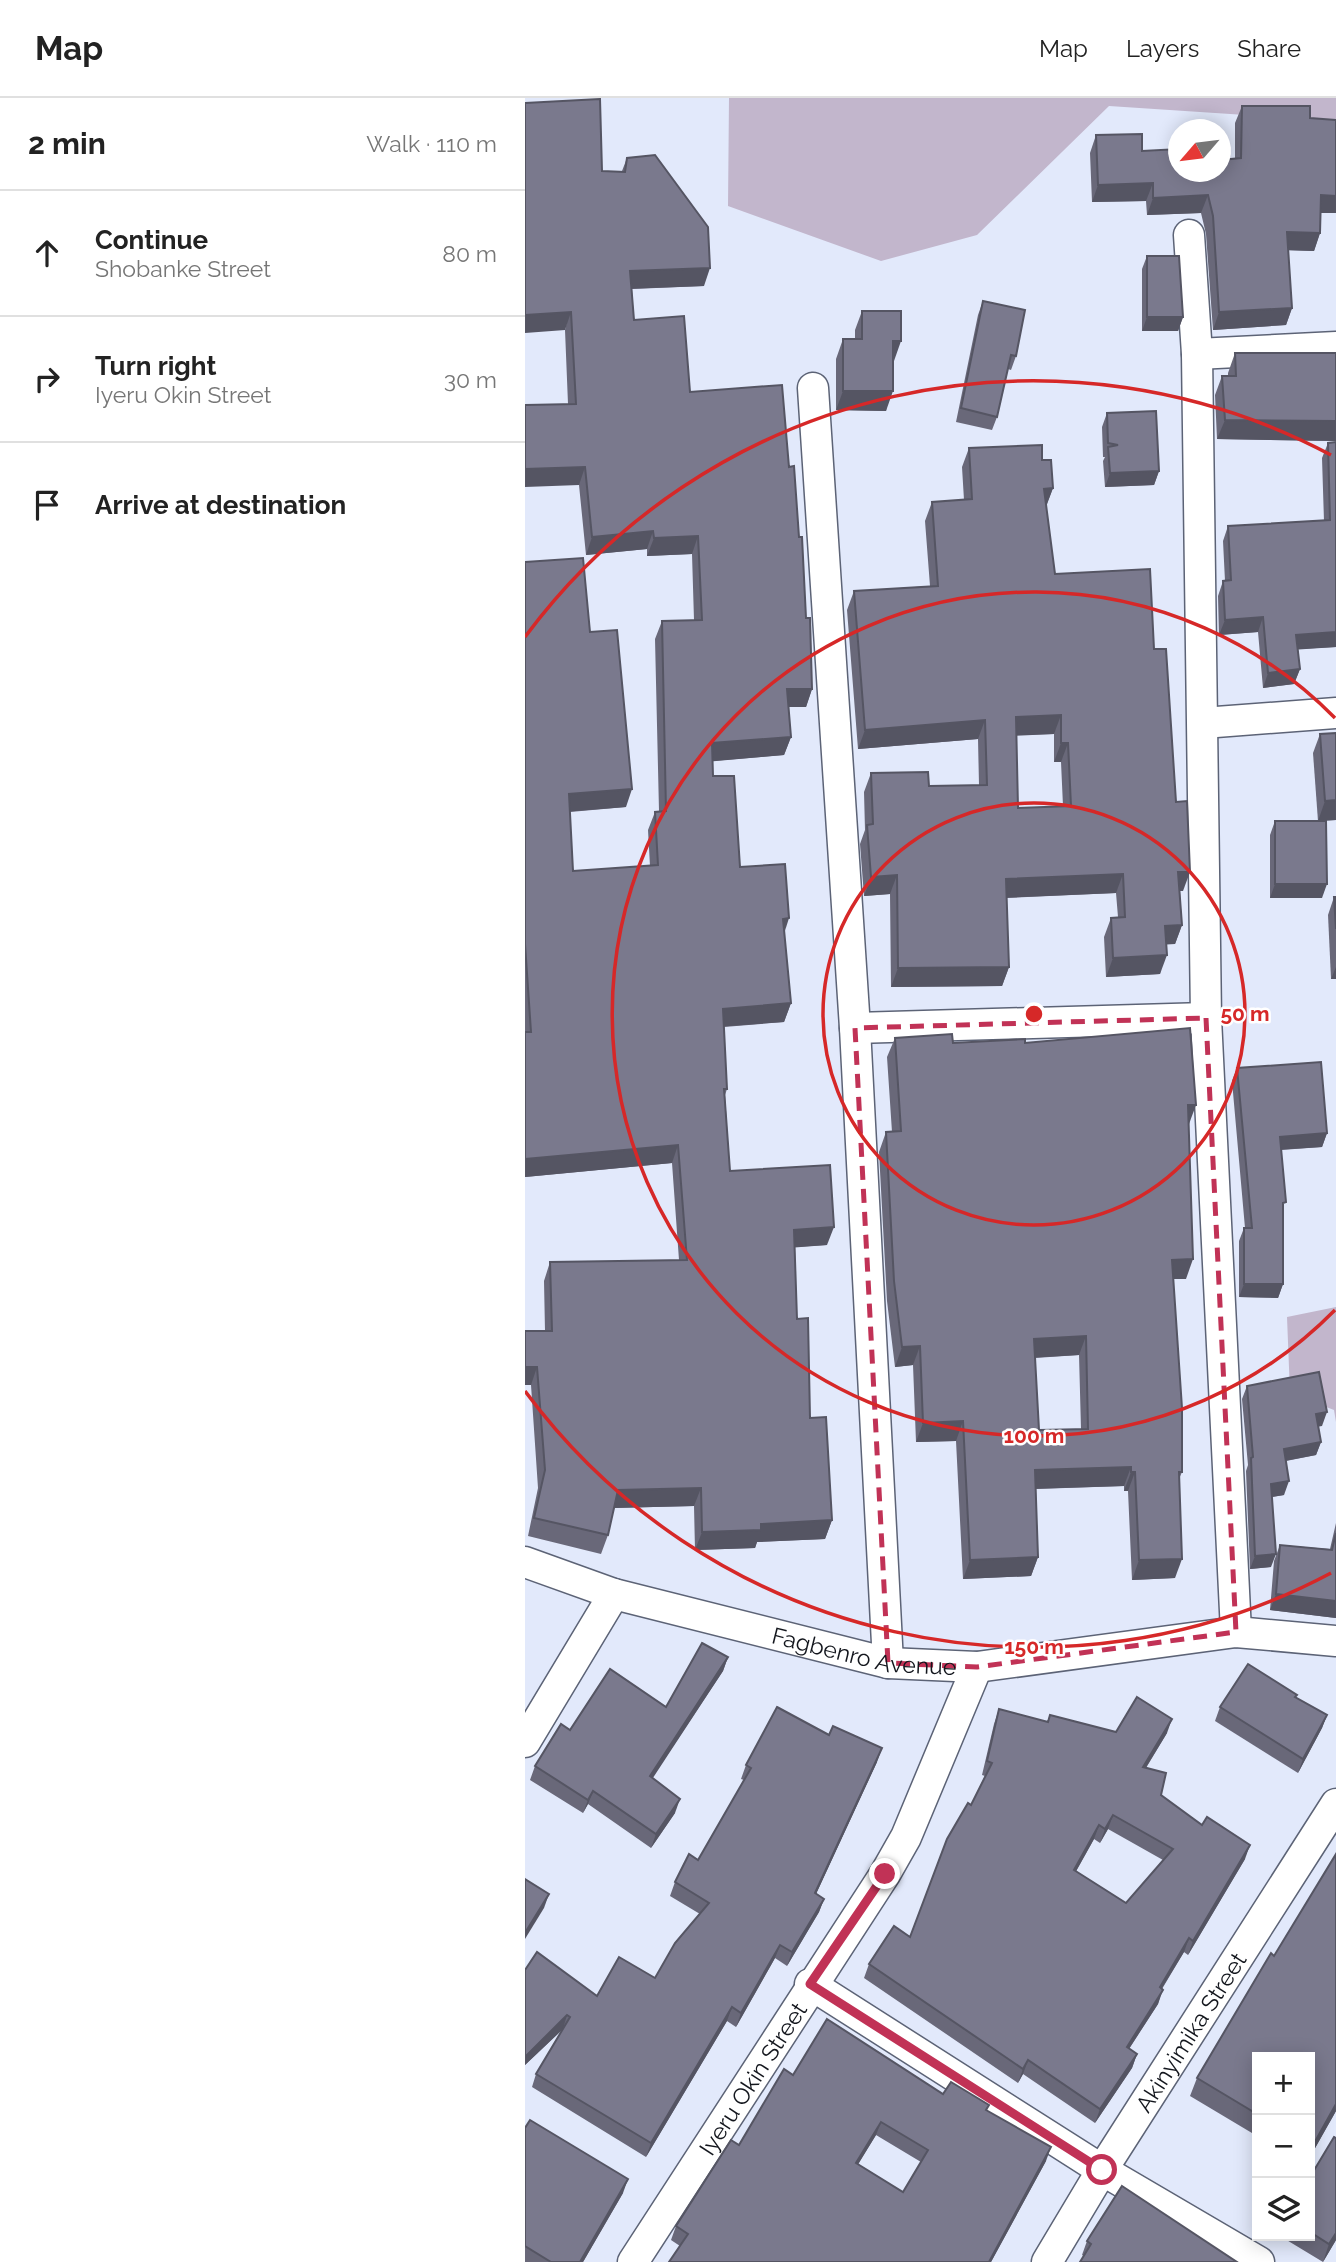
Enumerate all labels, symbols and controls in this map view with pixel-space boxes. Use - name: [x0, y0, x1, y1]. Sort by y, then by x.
- text: Map: [35, 29, 103, 68]
- text: Map: [1039, 34, 1088, 63]
- text: Layers: [1126, 34, 1199, 63]
- text: Share: [1237, 34, 1301, 63]
- north arrow: [1168, 119, 1231, 182]
- text: 2 min: [28, 126, 106, 161]
- text: Walk · 110 m: [366, 130, 497, 157]
- text: Continue: [95, 225, 208, 255]
- icon: ahead: [28, 234, 66, 272]
- text: 80 m: [442, 240, 497, 267]
- text: Shobanke Street: [95, 255, 271, 282]
- text: Turn right: [95, 351, 216, 381]
- icon: right: [28, 360, 66, 398]
- text: 30 m: [444, 366, 497, 393]
- text: Iyeru Okin Street: [95, 381, 271, 408]
- icon: arrive: [28, 486, 66, 524]
- text: Arrive at destination: [95, 490, 346, 520]
- text: 50 m: [1220, 1001, 1270, 1026]
- centre of rings: [1022, 1002, 1046, 1026]
- text: 100 m: [1004, 1423, 1064, 1448]
- street label: Fagbenro Avenue: [770, 1621, 957, 1680]
- text: 150 m: [1004, 1634, 1064, 1659]
- route end: [869, 1858, 900, 1889]
- street label: Akinyimika Street: [1129, 1947, 1251, 2117]
- street label: Iyeru Okin Street: [693, 1997, 812, 2160]
- map controls: [1252, 2052, 1315, 2241]
- button: +: [1252, 2052, 1315, 2115]
- button: −: [1252, 2115, 1315, 2178]
- route start: [1086, 2154, 1117, 2185]
- button: layers: [1252, 2178, 1315, 2241]

